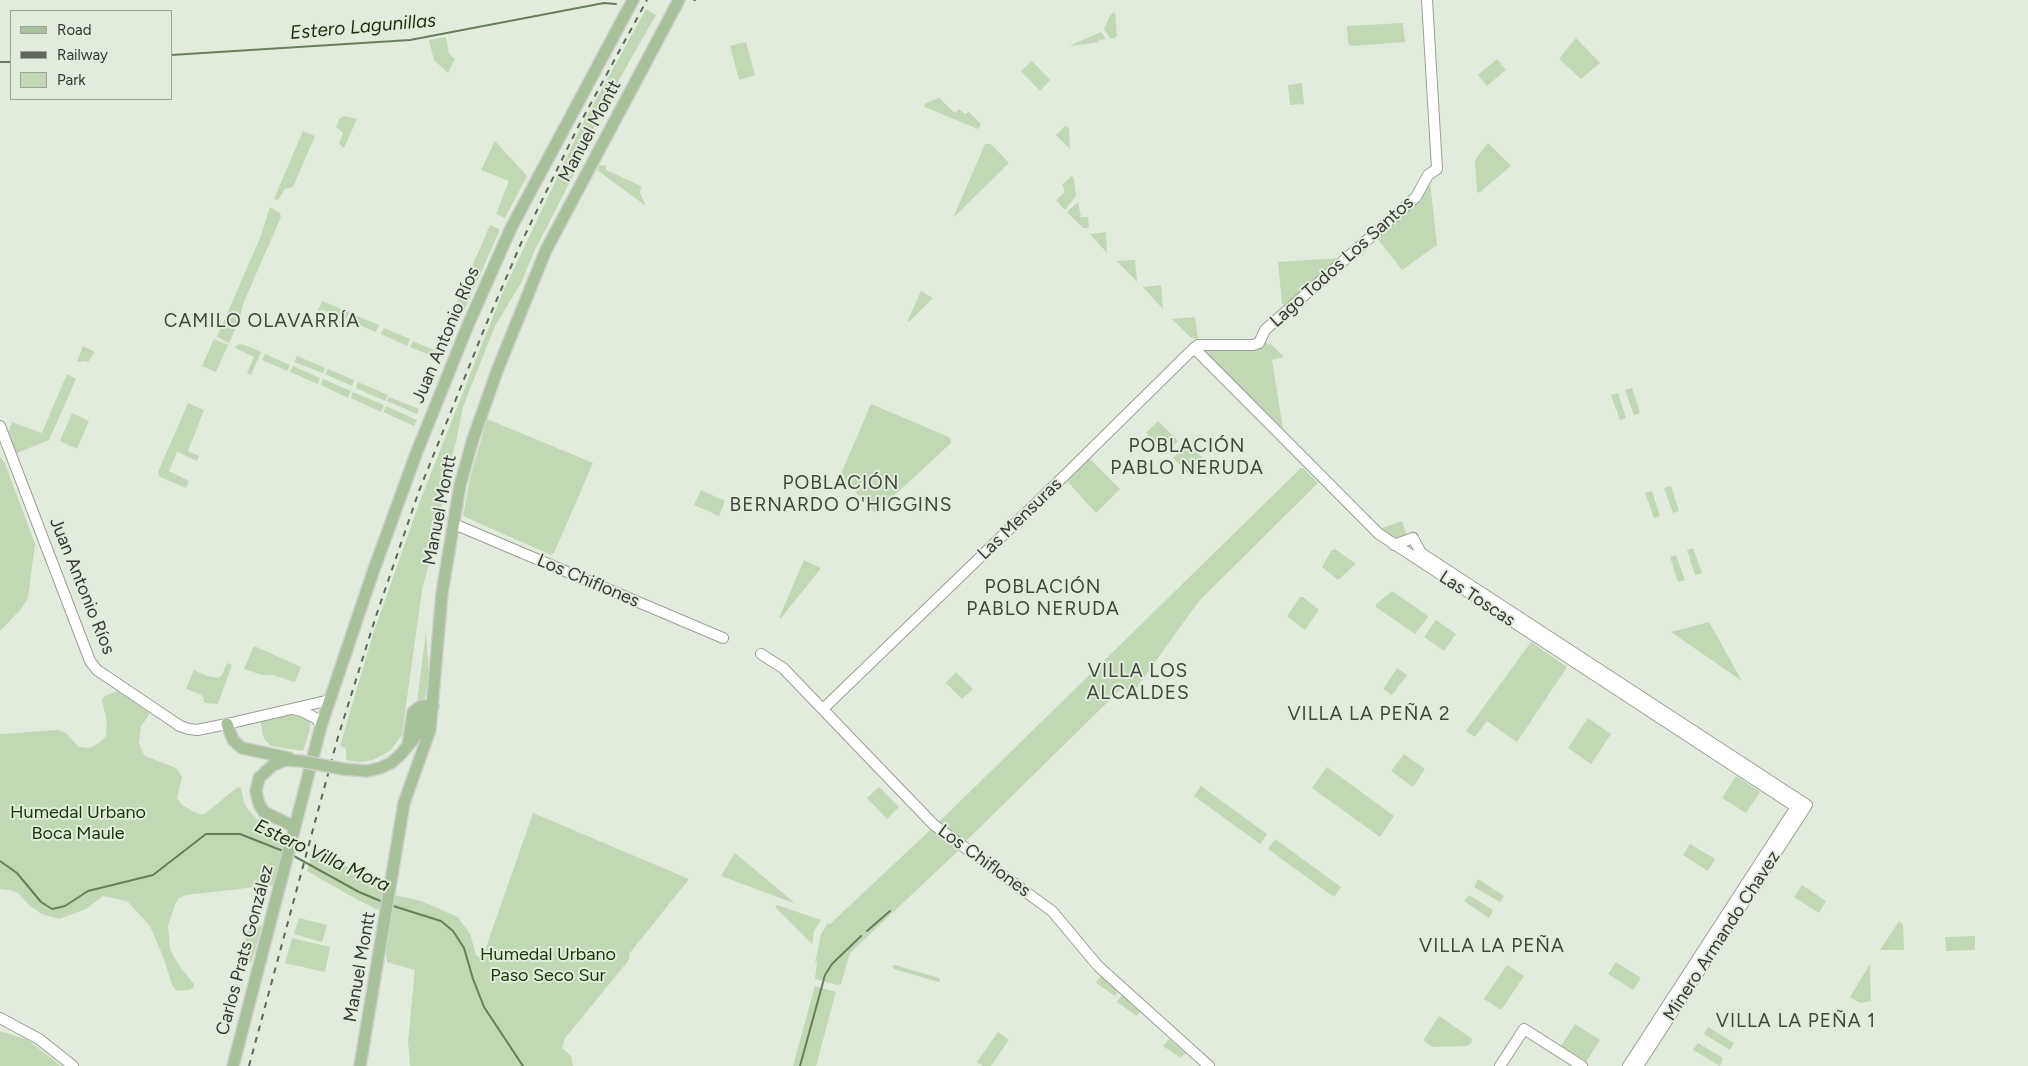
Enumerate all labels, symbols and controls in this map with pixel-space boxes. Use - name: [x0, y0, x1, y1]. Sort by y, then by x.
- water label: Estero Lagunillas: [289, 9, 437, 45]
- legend: [10, 10, 172, 100]
- text: Road: [57, 21, 92, 39]
- text: Railway: [57, 46, 108, 64]
- text: Park: [57, 71, 86, 89]
- street label: Manuel Montt: [554, 76, 626, 186]
- street label: Lago Todos Los Santos: [1266, 192, 1418, 332]
- street label: Juan Antonio Ríos: [408, 264, 484, 406]
- district label: CAMILO OLAVARRÍA: [162, 310, 362, 332]
- district label: POBLACIÓN PABLO NERUDA: [1109, 435, 1265, 479]
- street label: Manuel Montt: [419, 453, 461, 567]
- district label: POBLACIÓN BERNARDO O'HIGGINS: [727, 472, 955, 516]
- street label: Las Mensuras: [973, 474, 1067, 564]
- street label: Juan Antonio Ríos: [45, 514, 119, 658]
- street label: Los Chiflones: [534, 550, 642, 612]
- street label: Las Toscas: [1435, 566, 1519, 632]
- district label: POBLACIÓN PABLO NERUDA: [965, 576, 1121, 620]
- district label: VILLA LOS ALCALDES: [1085, 660, 1191, 704]
- district label: VILLA LA PEÑA 2: [1286, 703, 1452, 725]
- park label: Humedal Urbano Boca Maule: [10, 802, 146, 844]
- water label: Estero Villa Mora: [251, 815, 393, 897]
- street label: Los Chiflones: [934, 820, 1034, 902]
- street label: Minero Armando Chavez: [1659, 847, 1785, 1025]
- street label: Carlos Prats González: [212, 862, 278, 1038]
- street label: Manuel Montt: [340, 910, 380, 1024]
- district label: VILLA LA PEÑA: [1417, 935, 1567, 957]
- park label: Humedal Urbano Paso Seco Sur: [480, 944, 616, 986]
- district label: VILLA LA PEÑA 1: [1714, 1010, 1878, 1032]

